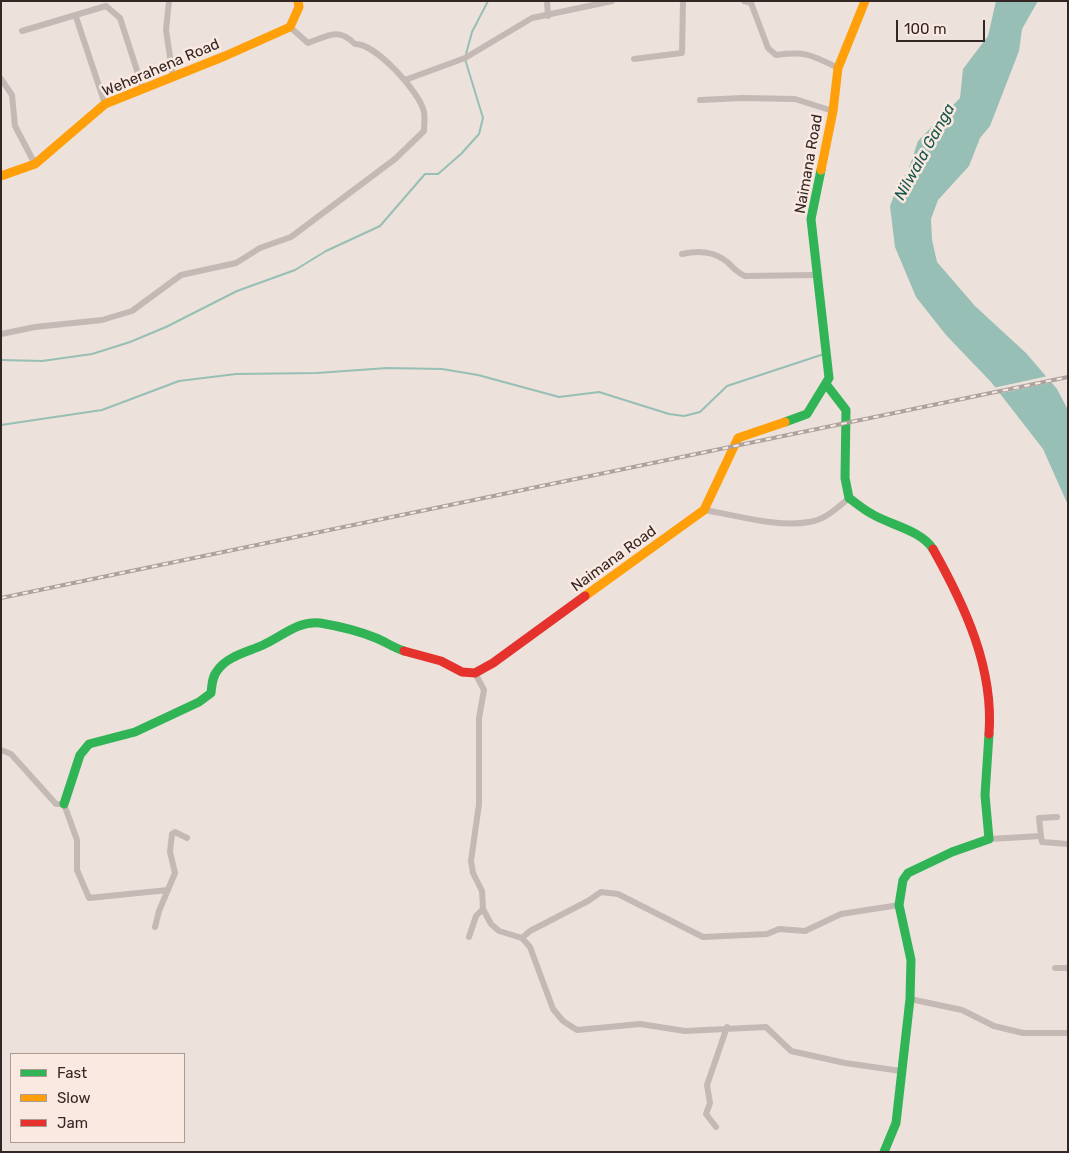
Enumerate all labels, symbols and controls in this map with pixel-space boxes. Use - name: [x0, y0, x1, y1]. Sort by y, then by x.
- scale bar: [899, 10, 988, 42]
- text: 100 m: [904, 20, 946, 38]
- street label: Weherahena Road: [100, 35, 222, 101]
- water label: Nilwala Ganga: [891, 100, 959, 204]
- street label: Naimana Road: [791, 113, 827, 215]
- street label: Naimana Road: [568, 522, 660, 596]
- legend: [10, 1053, 185, 1143]
- text: Fast: [57, 1064, 87, 1082]
- text: Slow: [57, 1089, 90, 1107]
- text: Jam: [57, 1114, 88, 1132]

